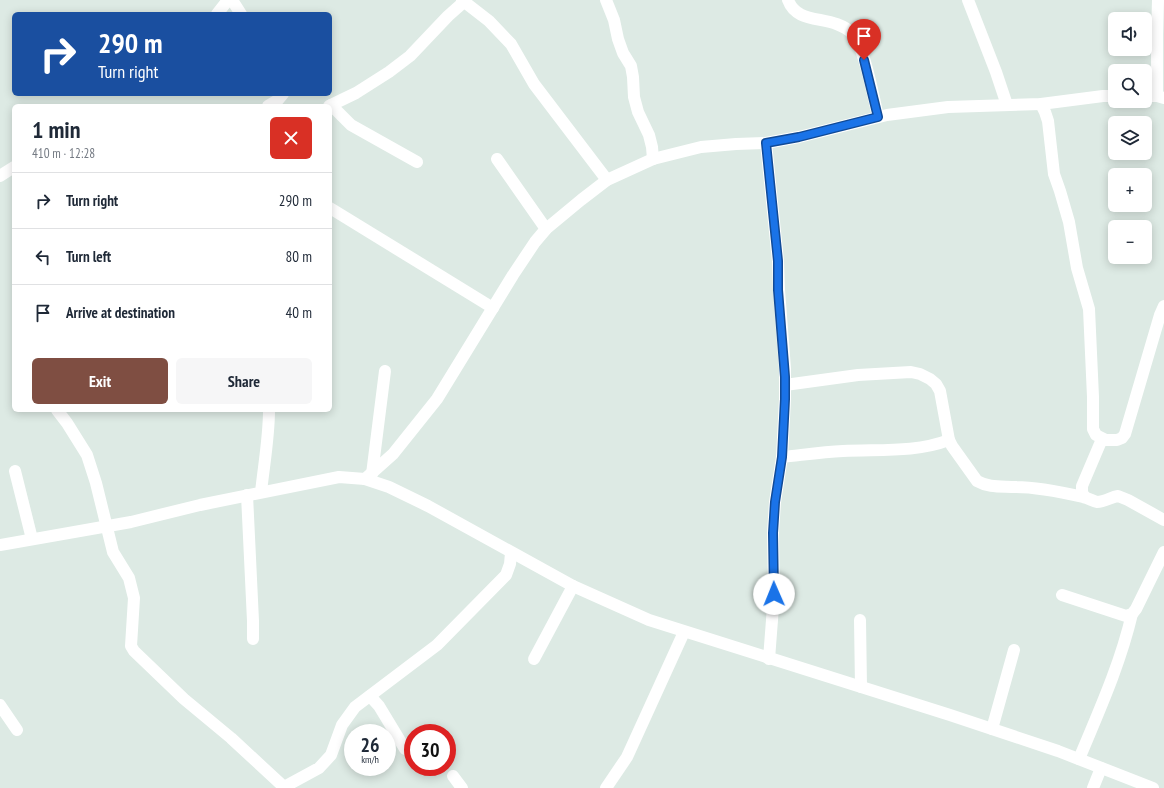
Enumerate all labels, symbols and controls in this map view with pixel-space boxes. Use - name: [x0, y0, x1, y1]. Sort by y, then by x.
- map controls: [1108, 12, 1152, 264]
- button: sound: [1108, 12, 1152, 56]
- pin: [847, 19, 881, 60]
- text: 290 m: [98, 24, 162, 61]
- icon: arrive: [853, 25, 875, 47]
- icon: right: [32, 28, 84, 80]
- text: Turn right: [98, 60, 158, 83]
- button: search: [1108, 64, 1152, 108]
- text: 1 min: [32, 114, 80, 145]
- button: layers: [1108, 116, 1152, 160]
- button: close: [270, 117, 312, 159]
- text: 410 m · 12:28: [32, 145, 95, 162]
- button: +: [1108, 168, 1152, 212]
- icon: right: [32, 190, 54, 212]
- text: Turn right: [66, 191, 118, 210]
- text: 290 m: [279, 191, 312, 210]
- button: −: [1108, 220, 1152, 264]
- icon: left: [32, 246, 54, 268]
- text: Turn left: [66, 247, 111, 266]
- text: 80 m: [286, 247, 312, 266]
- icon: arrive: [32, 302, 54, 324]
- text: Arrive at destination: [66, 303, 175, 322]
- text: 40 m: [286, 303, 312, 322]
- button: Exit: [32, 358, 168, 404]
- button: Share: [176, 358, 312, 404]
- position arrow: [753, 573, 795, 615]
- speed limit sign: 30: [404, 724, 456, 776]
- text: 26: [360, 732, 380, 758]
- text: km/h: [361, 753, 379, 766]

